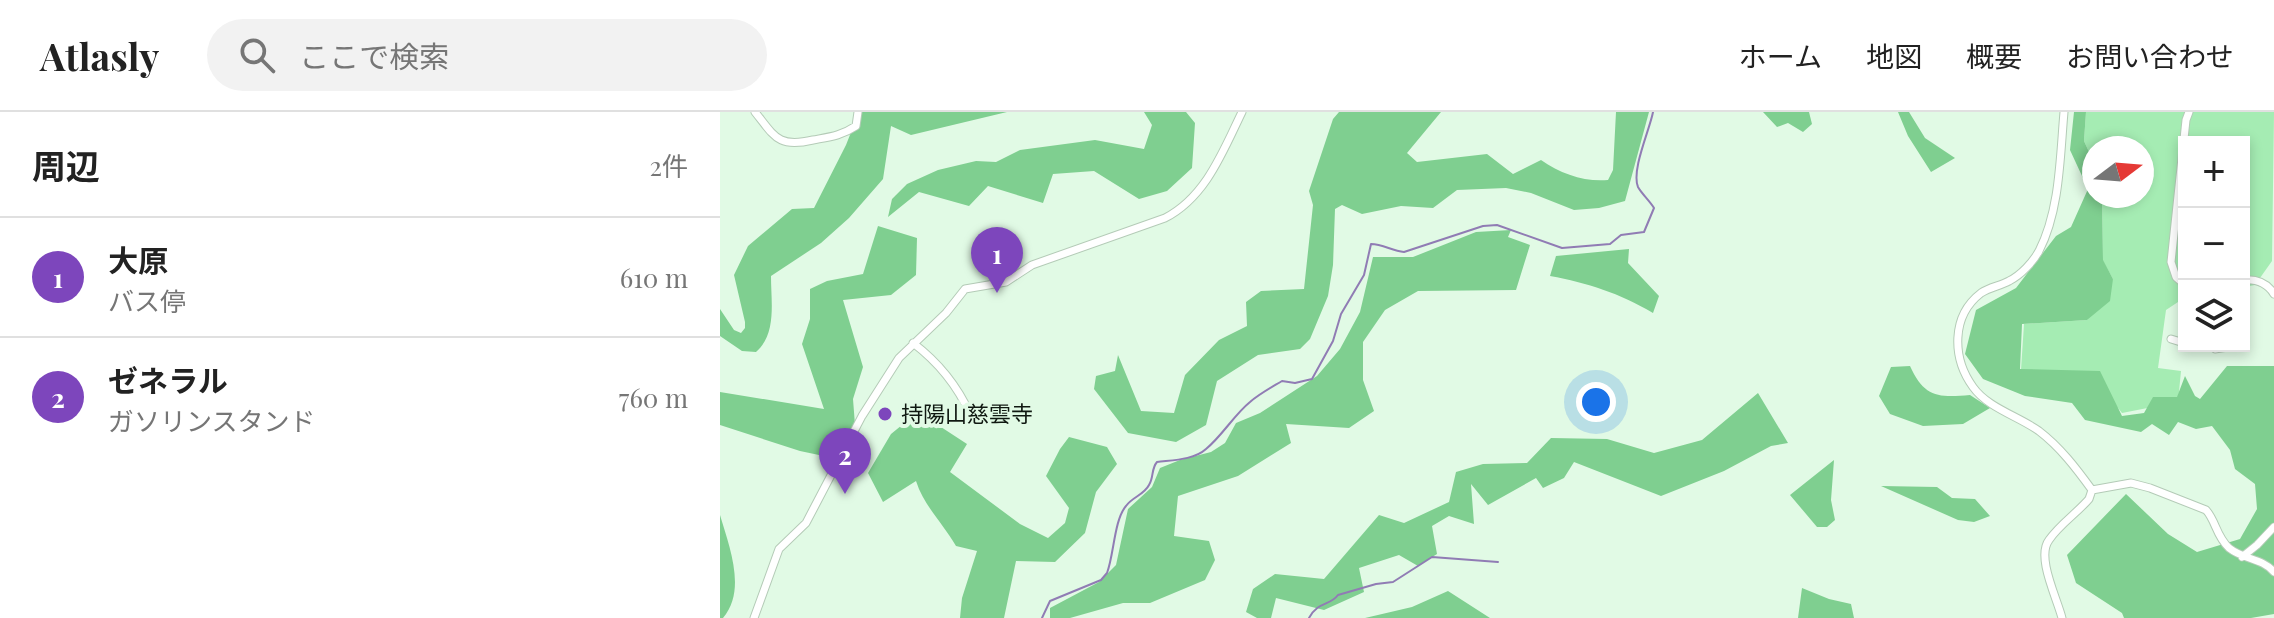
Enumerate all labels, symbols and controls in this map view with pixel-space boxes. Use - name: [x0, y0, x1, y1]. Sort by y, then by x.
- search box: [207, 19, 767, 91]
- text: Atlasly: [40, 30, 159, 81]
- icon: search: [235, 33, 279, 77]
- text: ここで検索: [299, 36, 449, 76]
- text: ホーム: [1739, 37, 1822, 74]
- text: 地図: [1866, 37, 1922, 74]
- text: 概要: [1966, 37, 2022, 74]
- text: お問い合わせ: [2066, 37, 2234, 74]
- north arrow: [2082, 136, 2154, 208]
- map controls: [2178, 136, 2250, 352]
- button: +: [2178, 136, 2250, 208]
- text: 周辺: [32, 142, 100, 188]
- text: 2件: [650, 148, 688, 183]
- button: −: [2178, 208, 2250, 280]
- pin: 1: [971, 227, 1023, 293]
- text: 大原: [108, 240, 168, 280]
- text: 1: [53, 260, 63, 295]
- text: 610 m: [620, 260, 688, 295]
- button: layers: [2178, 280, 2250, 352]
- text: バス停: [108, 283, 186, 318]
- text: ゼネラル: [108, 360, 228, 400]
- text: 2: [51, 380, 65, 415]
- text: 760 m: [619, 380, 688, 415]
- your location: [1576, 382, 1616, 422]
- place label: 持陽山慈雲寺: [901, 398, 1033, 428]
- text: ガソリンスタンド: [108, 403, 315, 438]
- marker: 持陽山慈雲寺: [876, 405, 894, 423]
- pin: 2: [819, 428, 871, 494]

